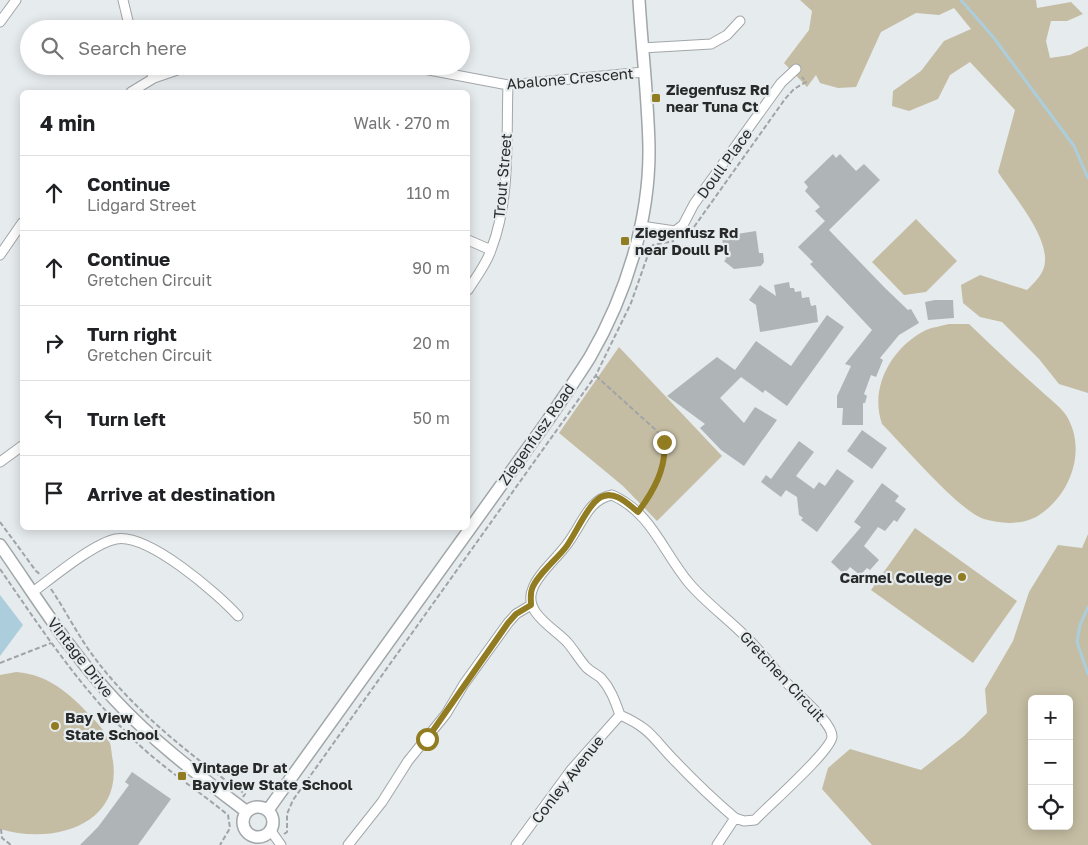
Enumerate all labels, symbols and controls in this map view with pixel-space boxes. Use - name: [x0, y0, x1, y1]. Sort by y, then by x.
- search box: [20, 20, 470, 75]
- icon: search: [38, 34, 66, 62]
- text: Search here: [78, 36, 187, 59]
- street label: Abalone Crescent: [506, 63, 634, 93]
- place label: Ziegenfusz Rd near Tuna Ct: [666, 80, 769, 115]
- marker: Ziegenfusz Rd near Tuna Ct: [650, 92, 662, 104]
- text: 4 min: [40, 110, 95, 136]
- text: Walk · 270 m: [353, 113, 450, 133]
- street label: Doull Place: [693, 124, 756, 201]
- street label: Trout Street: [489, 132, 515, 220]
- text: Continue: [87, 172, 170, 195]
- icon: ahead: [40, 179, 68, 207]
- text: 110 m: [406, 183, 450, 203]
- text: Lidgard Street: [87, 195, 196, 215]
- place label: Ziegenfusz Rd near Doull Pl: [635, 223, 738, 258]
- marker: Ziegenfusz Rd near Doull Pl: [619, 235, 631, 247]
- text: Continue: [87, 247, 170, 270]
- icon: ahead: [40, 254, 68, 282]
- text: 90 m: [412, 258, 450, 278]
- text: Gretchen Circuit: [87, 270, 212, 290]
- text: Turn right: [87, 322, 177, 345]
- icon: right: [40, 329, 68, 357]
- text: 20 m: [413, 333, 450, 353]
- text: Gretchen Circuit: [87, 345, 212, 365]
- street label: Ziegenfusz Road: [494, 380, 578, 488]
- icon: left: [40, 404, 68, 432]
- text: Turn left: [87, 407, 166, 430]
- text: 50 m: [413, 408, 450, 428]
- route end: [653, 431, 676, 454]
- icon: arrive: [40, 479, 68, 507]
- text: Arrive at destination: [87, 482, 275, 505]
- place label: Carmel College: [839, 568, 952, 586]
- marker: Carmel College: [956, 571, 968, 583]
- street label: Vintage Drive: [44, 613, 118, 701]
- street label: Gretchen Circuit: [736, 627, 830, 725]
- map controls: [1028, 695, 1073, 830]
- button: +: [1028, 695, 1073, 740]
- place label: Bay View State School: [65, 708, 159, 743]
- marker: Bay View State School: [49, 720, 61, 732]
- route start: [416, 728, 439, 751]
- street label: Conley Avenue: [527, 731, 607, 827]
- button: −: [1028, 740, 1073, 785]
- place label: Vintage Dr at Bayview State School: [192, 758, 352, 793]
- marker: Vintage Dr at Bayview State School: [176, 770, 188, 782]
- button: locate: [1028, 785, 1073, 830]

